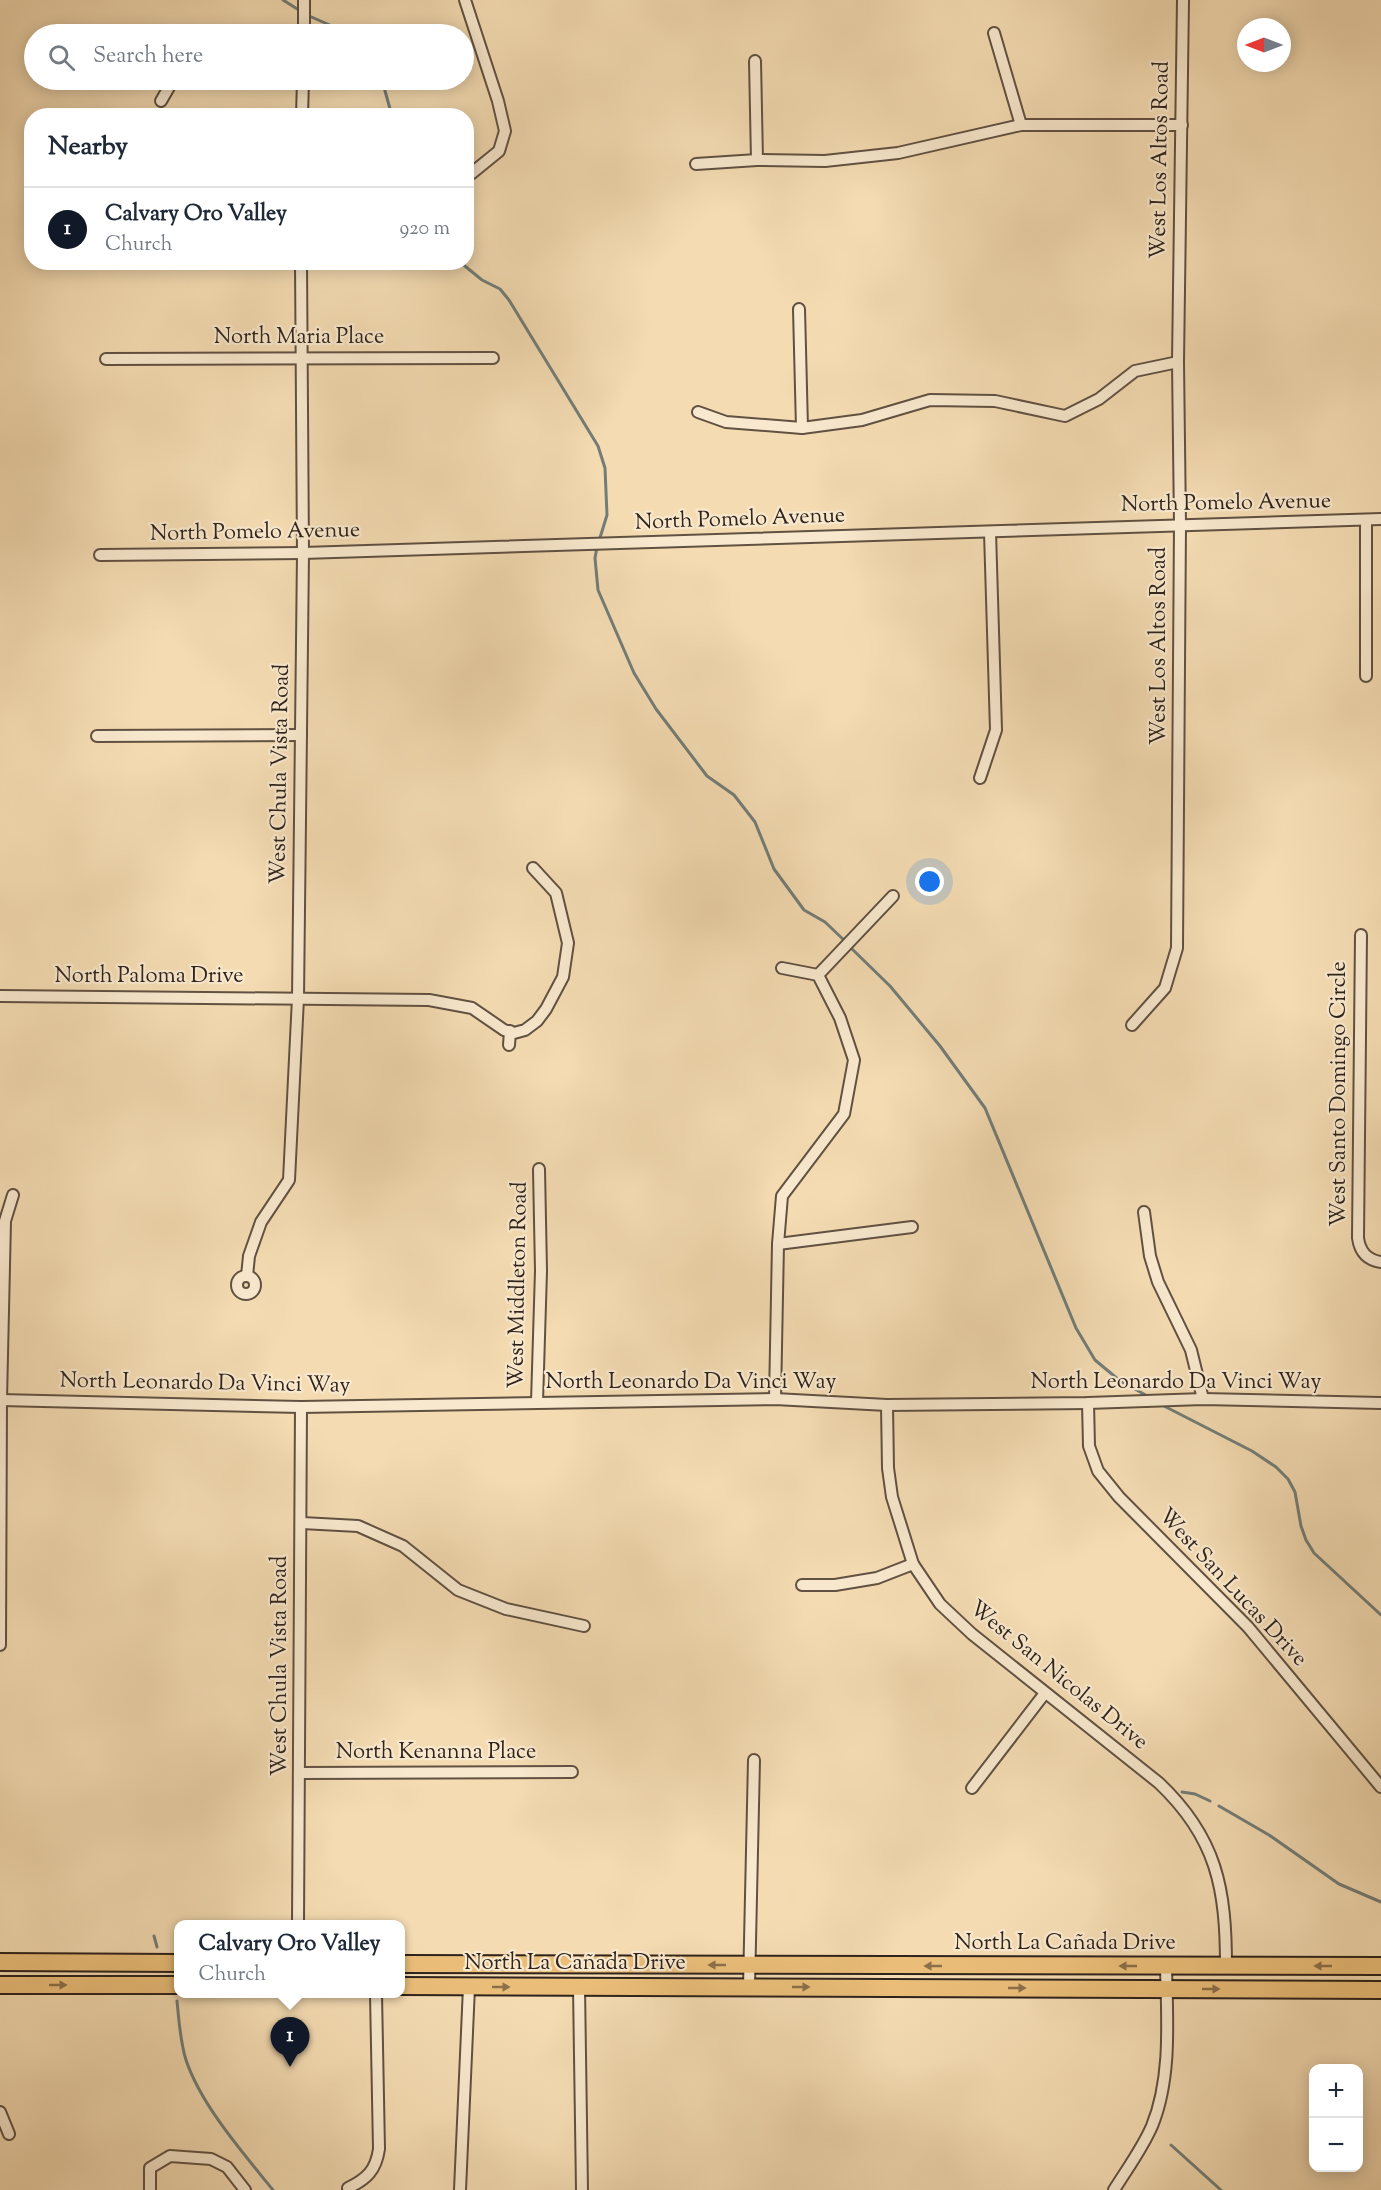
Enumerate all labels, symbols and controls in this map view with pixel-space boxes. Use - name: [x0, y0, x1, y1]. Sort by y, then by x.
- north arrow: [1237, 18, 1291, 72]
- search box: [24, 24, 474, 90]
- icon: search: [45, 41, 78, 74]
- text: Search here: [93, 41, 203, 73]
- street label: West Los Altos Road: [1143, 61, 1179, 259]
- text: Nearby: [48, 129, 128, 166]
- text: Calvary Oro Valley: [105, 199, 287, 231]
- text: 1: [64, 215, 71, 244]
- text: 920 m: [400, 215, 450, 244]
- text: Church: [105, 231, 172, 260]
- street label: North Maria Place: [214, 322, 384, 354]
- street label: North Pomelo Avenue: [1121, 486, 1331, 522]
- street label: North Pomelo Avenue: [634, 500, 846, 540]
- street label: North Pomelo Avenue: [150, 515, 360, 551]
- street label: West Los Altos Road: [1144, 547, 1176, 745]
- street label: West Chula Vista Road: [263, 663, 299, 885]
- your location: [915, 867, 944, 896]
- street label: North Paloma Drive: [55, 961, 243, 993]
- street label: West Santo Domingo Circle: [1324, 961, 1356, 1227]
- street label: West Middleton Road: [501, 1181, 537, 1389]
- street label: North Leonardo Da Vinci Way: [59, 1365, 351, 1403]
- street label: North Leonardo Da Vinci Way: [546, 1367, 836, 1399]
- street label: North Leonardo Da Vinci Way: [1031, 1367, 1321, 1399]
- street label: West San Lucas Drive: [1150, 1502, 1314, 1674]
- street label: West Chula Vista Road: [265, 1556, 297, 1776]
- street label: West San Nicolas Drive: [962, 1594, 1154, 1758]
- street label: North Kenanna Place: [336, 1737, 536, 1769]
- popup: [174, 1920, 405, 1998]
- street label: North La Cañada Drive: [954, 1928, 1176, 1960]
- text: Calvary Oro Valley: [199, 1929, 381, 1961]
- street label: North La Cañada Drive: [464, 1948, 686, 1980]
- one-way arrow: [707, 1960, 726, 1970]
- text: Church: [199, 1961, 266, 1990]
- one-way arrow: [923, 1961, 942, 1971]
- one-way arrow: [1118, 1961, 1137, 1971]
- one-way arrow: [1313, 1961, 1332, 1971]
- one-way arrow: [49, 1980, 68, 1990]
- one-way arrow: [492, 1982, 511, 1992]
- one-way arrow: [792, 1983, 811, 1992]
- one-way arrow: [1008, 1983, 1027, 1993]
- one-way arrow: [1202, 1984, 1221, 1994]
- pin: 1: [270, 2018, 310, 2067]
- map controls: [1309, 2064, 1363, 2172]
- button: +: [1309, 2064, 1363, 2118]
- button: −: [1309, 2118, 1363, 2172]

